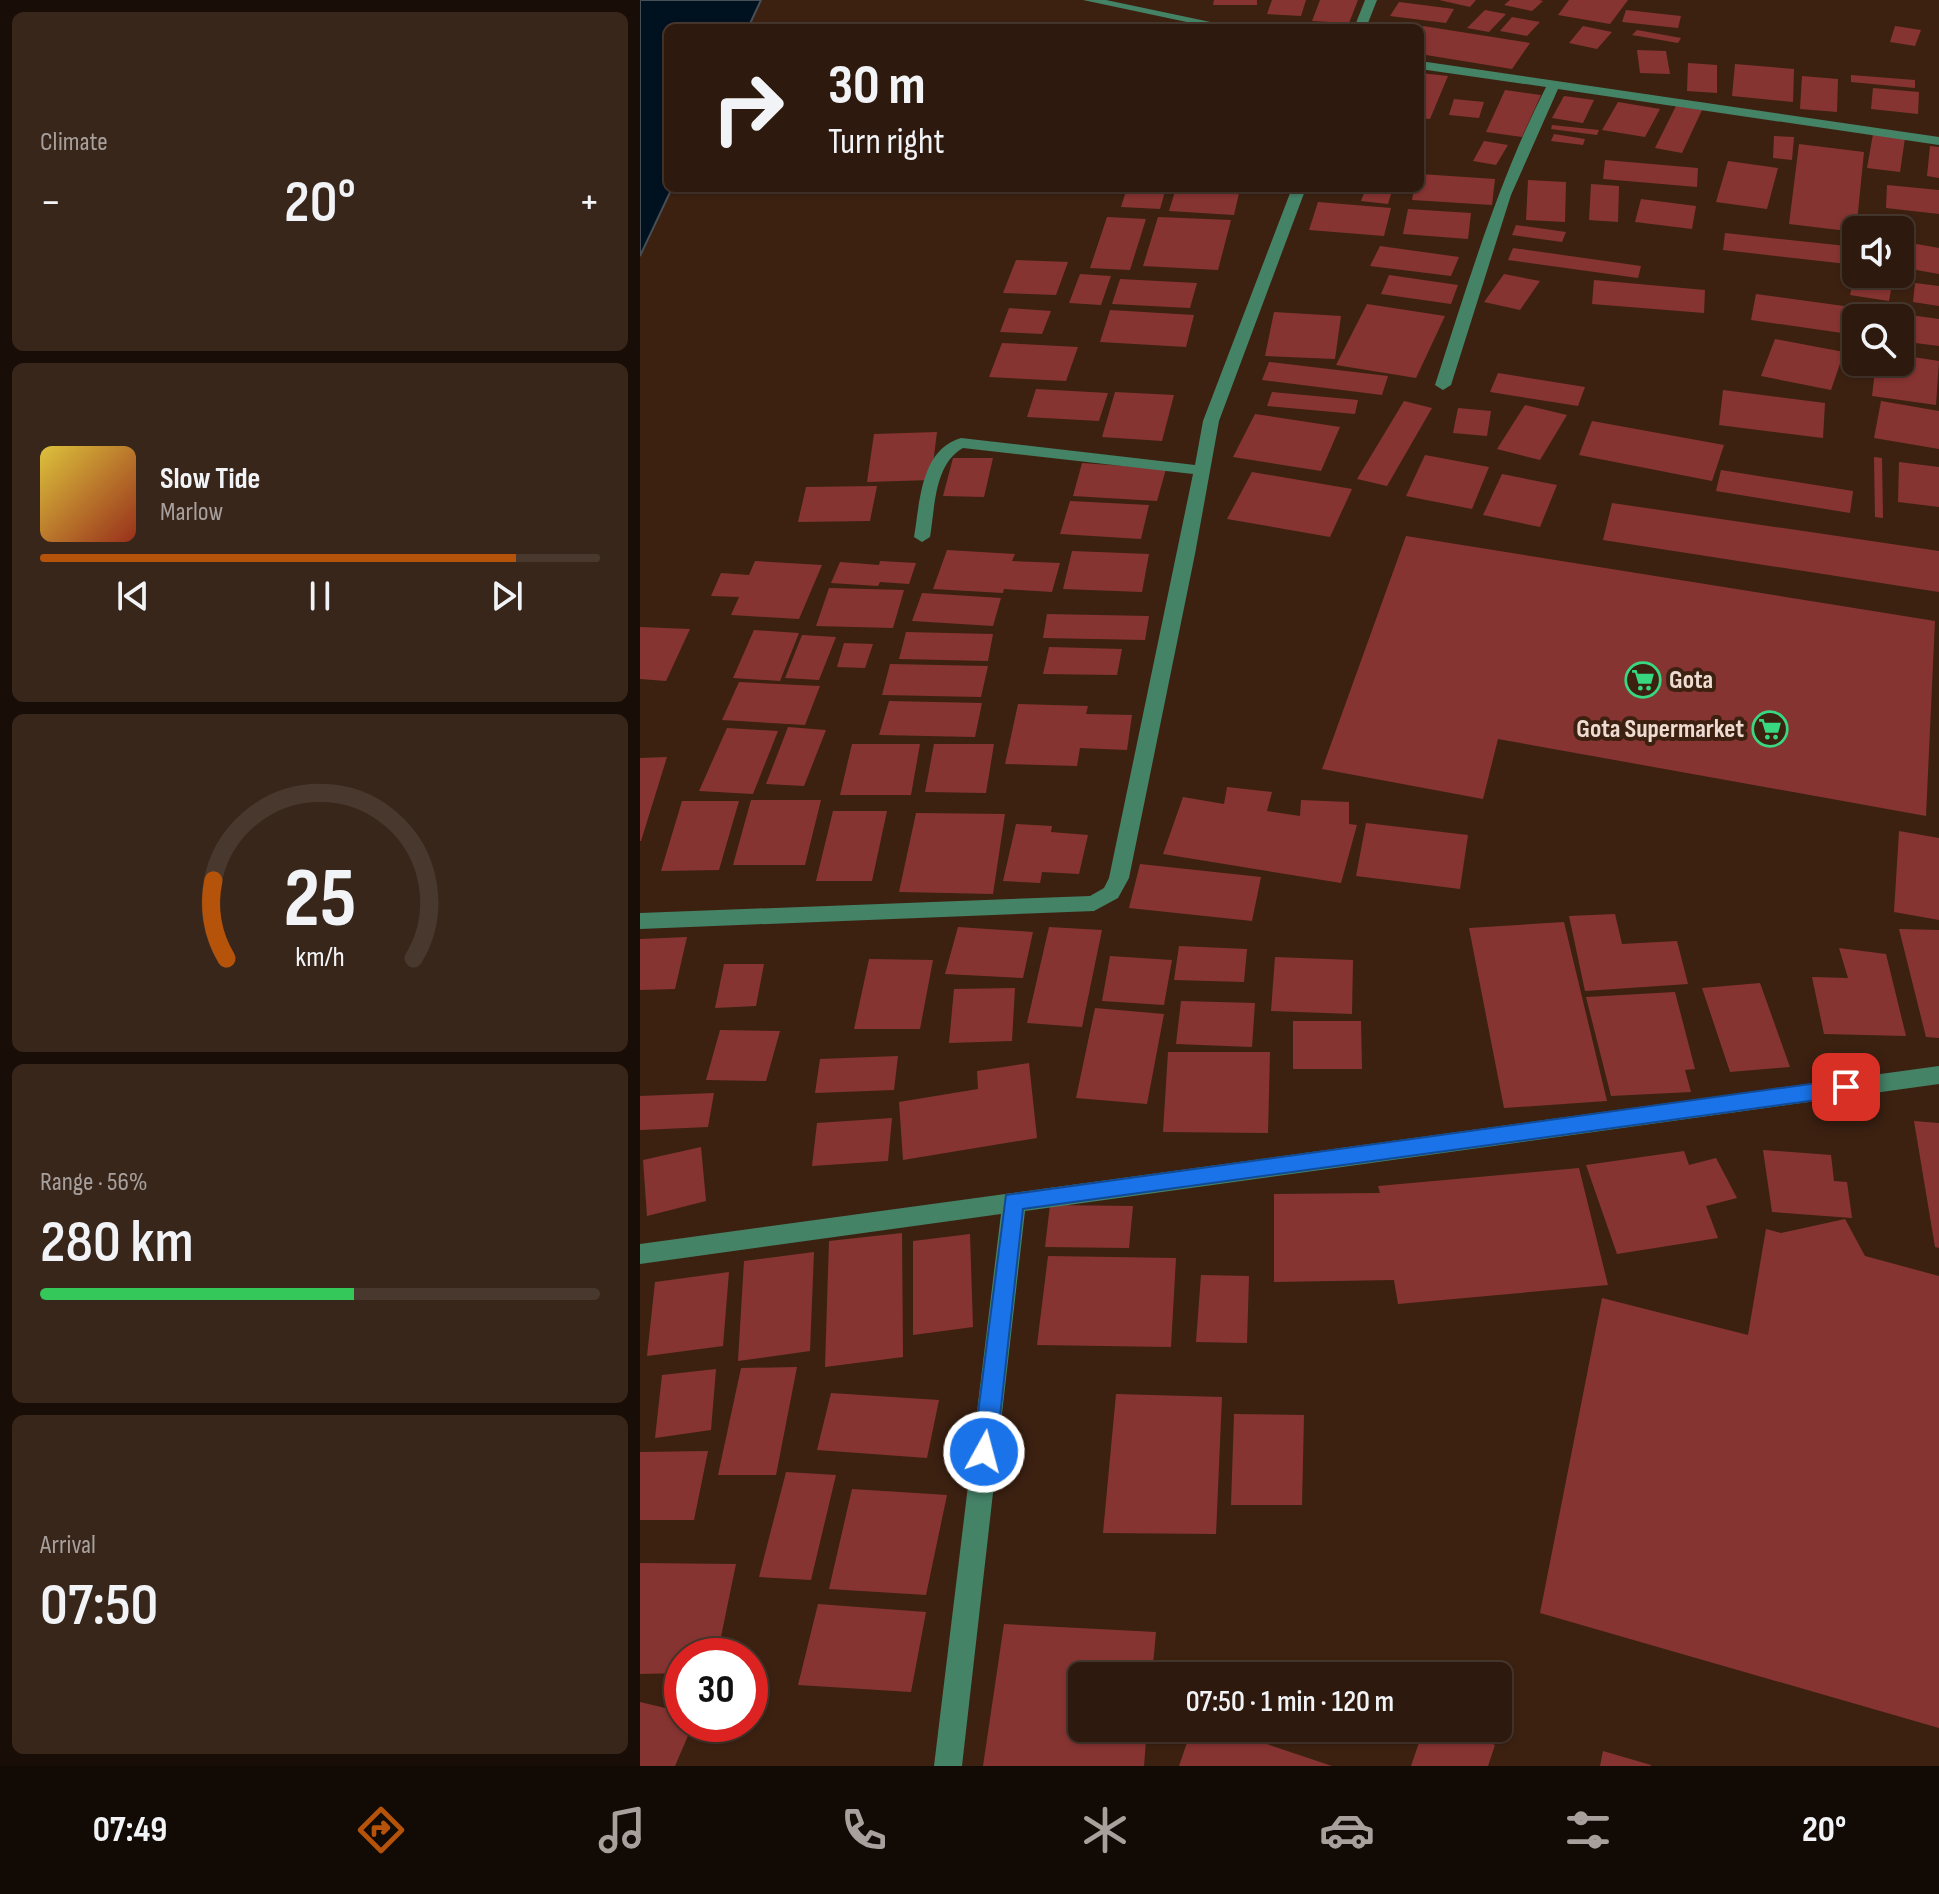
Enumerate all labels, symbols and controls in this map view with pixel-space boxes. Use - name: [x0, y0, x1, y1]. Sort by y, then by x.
- text: 30 m: [828, 53, 926, 120]
- icon: right: [696, 56, 800, 160]
- text: Turn right: [828, 121, 945, 164]
- text: Climate: [40, 127, 108, 158]
- text: 20°: [284, 167, 356, 239]
- text: −: [40, 176, 62, 229]
- text: +: [578, 176, 600, 229]
- map controls: [1842, 216, 1914, 376]
- button: sound: [1842, 216, 1914, 288]
- button: search: [1842, 304, 1914, 376]
- text: Slow Tide: [160, 461, 260, 497]
- text: Marlow: [160, 497, 223, 528]
- icon: previous: [111, 574, 155, 618]
- icon: pause: [298, 574, 342, 618]
- icon: next: [485, 574, 529, 618]
- supermarket icon: Gota: [1624, 661, 1662, 699]
- place label: Gota: [1669, 665, 1713, 696]
- supermarket icon: Gota Supermarket: [1751, 710, 1789, 748]
- place label: Gota Supermarket: [1576, 714, 1744, 745]
- text: 25: [284, 850, 356, 950]
- text: km/h: [295, 940, 345, 975]
- pin: [1812, 1053, 1880, 1121]
- icon: arrive: [1824, 1065, 1868, 1109]
- text: Range · 56%: [40, 1167, 148, 1198]
- text: 280 km: [40, 1207, 194, 1279]
- position arrow: [942, 1410, 1026, 1494]
- text: Arrival: [40, 1530, 96, 1561]
- text: 07:50: [40, 1570, 158, 1642]
- speed limit sign: 30: [664, 1638, 768, 1742]
- text: 07:50 · 1 min · 120 m: [1186, 1684, 1394, 1720]
- icon: directions: [353, 1802, 409, 1858]
- icon: music: [594, 1802, 650, 1858]
- icon: phone: [836, 1802, 892, 1858]
- icon: climate: [1077, 1802, 1133, 1858]
- icon: car: [1319, 1802, 1375, 1858]
- icon: filters: [1560, 1802, 1616, 1858]
- text: 07:49: [93, 1809, 167, 1852]
- text: 20°: [1802, 1809, 1846, 1852]

